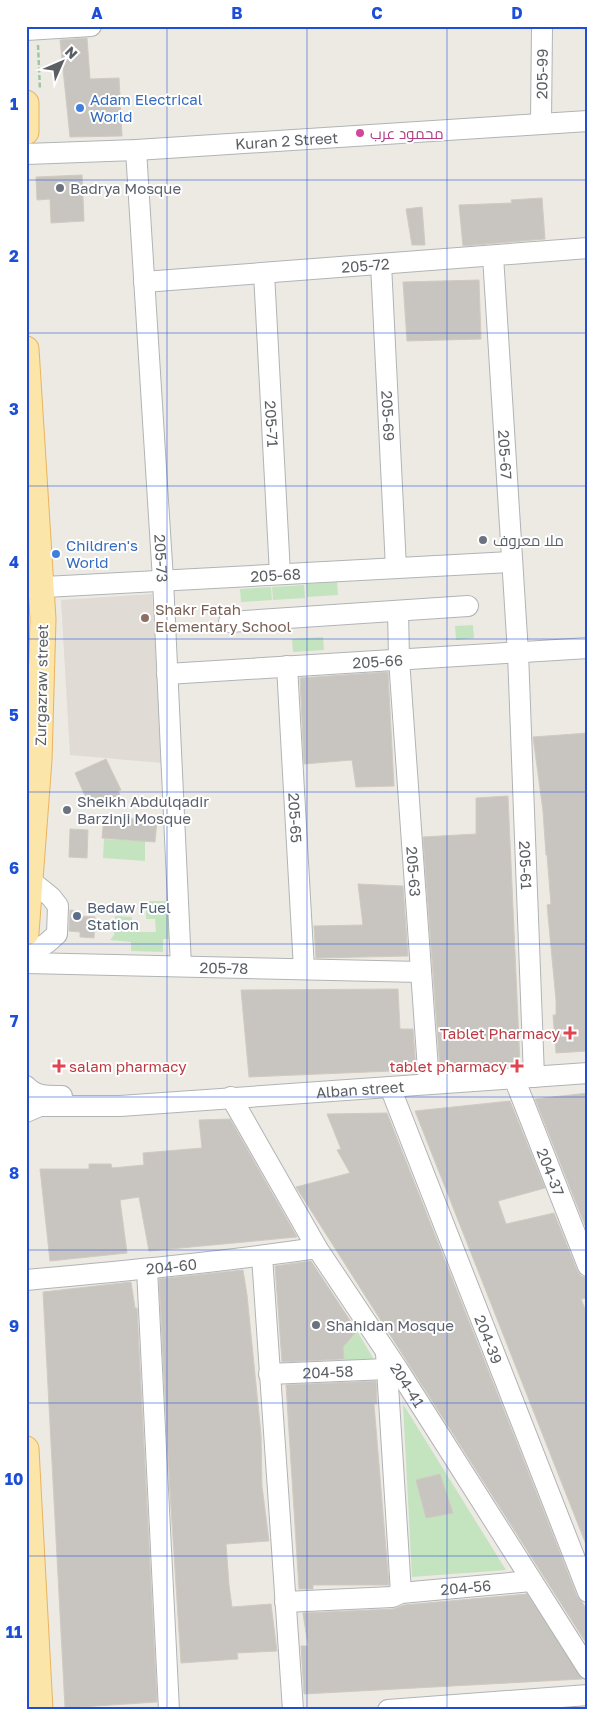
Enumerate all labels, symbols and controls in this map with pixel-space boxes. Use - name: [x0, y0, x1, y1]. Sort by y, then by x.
- text: A: [91, 3, 103, 23]
- text: B: [231, 3, 243, 23]
- text: C: [371, 3, 383, 23]
- text: D: [511, 3, 523, 23]
- north arrow: [38, 38, 88, 88]
- text: N: [62, 43, 81, 62]
- street label: 205-99: [532, 49, 551, 99]
- place label: Adam Electrical World: [90, 90, 203, 125]
- text: 1: [10, 94, 18, 114]
- marker: Adam Electrical World: [74, 102, 86, 114]
- place label: محمود عرب: [370, 124, 444, 143]
- marker: محمود عرب: [354, 127, 366, 139]
- street label: Kuran 2 Street: [235, 128, 339, 153]
- place label: Badrya Mosque: [70, 179, 181, 197]
- marker: Badrya Mosque: [54, 182, 66, 194]
- text: 2: [9, 246, 19, 266]
- street label: 205-72: [341, 254, 390, 276]
- street label: 205-69: [378, 390, 399, 442]
- text: 3: [9, 399, 19, 419]
- street label: 205-71: [262, 400, 282, 448]
- street label: 205-67: [495, 429, 516, 480]
- place label: ملا معروف: [493, 531, 564, 550]
- street label: 205-73: [151, 534, 172, 583]
- marker: ملا معروف: [477, 534, 489, 546]
- place label: Children's World: [66, 536, 138, 571]
- marker: Children's World: [50, 548, 62, 560]
- text: 4: [9, 552, 19, 572]
- street label: 205-68: [250, 564, 301, 585]
- place label: Shakr Fatah Elementary School: [155, 600, 291, 635]
- marker: Shakr Fatah Elementary School: [139, 612, 151, 624]
- street label: Zurgazraw street: [31, 624, 51, 746]
- street label: 205-66: [352, 650, 403, 672]
- text: 5: [9, 705, 19, 725]
- place label: Sheikh Abdulqadir Barzinji Mosque: [77, 792, 209, 827]
- street label: 205-65: [285, 792, 306, 843]
- marker: Sheikh Abdulqadir Barzinji Mosque: [61, 804, 73, 816]
- street label: 205-61: [516, 840, 536, 890]
- street label: 205-63: [403, 846, 425, 897]
- text: 6: [9, 858, 19, 878]
- place label: Bedaw Fuel Station: [87, 898, 171, 933]
- marker: Bedaw Fuel Station: [71, 910, 83, 922]
- street label: 205-78: [199, 958, 248, 977]
- text: 7: [10, 1011, 19, 1031]
- place label: Tablet Pharmacy: [440, 1024, 561, 1042]
- marker: Tablet Pharmacy: [564, 1027, 576, 1039]
- place label: salam pharmacy: [69, 1057, 187, 1075]
- place label: tablet pharmacy: [389, 1057, 508, 1075]
- marker: salam pharmacy: [53, 1060, 65, 1072]
- marker: tablet pharmacy: [511, 1060, 523, 1072]
- street label: Alban street: [315, 1077, 405, 1101]
- street label: 204-37: [534, 1146, 568, 1198]
- text: 8: [9, 1163, 19, 1183]
- street label: 204-60: [145, 1254, 198, 1278]
- street label: 204-39: [471, 1312, 507, 1366]
- text: 9: [9, 1316, 19, 1336]
- place label: Shahidan Mosque: [326, 1316, 454, 1334]
- marker: Shahidan Mosque: [310, 1319, 322, 1331]
- street label: 204-41: [387, 1359, 429, 1411]
- street label: 204-58: [302, 1361, 354, 1382]
- text: 10: [5, 1469, 23, 1489]
- street label: 204-56: [440, 1576, 492, 1598]
- text: 11: [6, 1622, 22, 1642]

